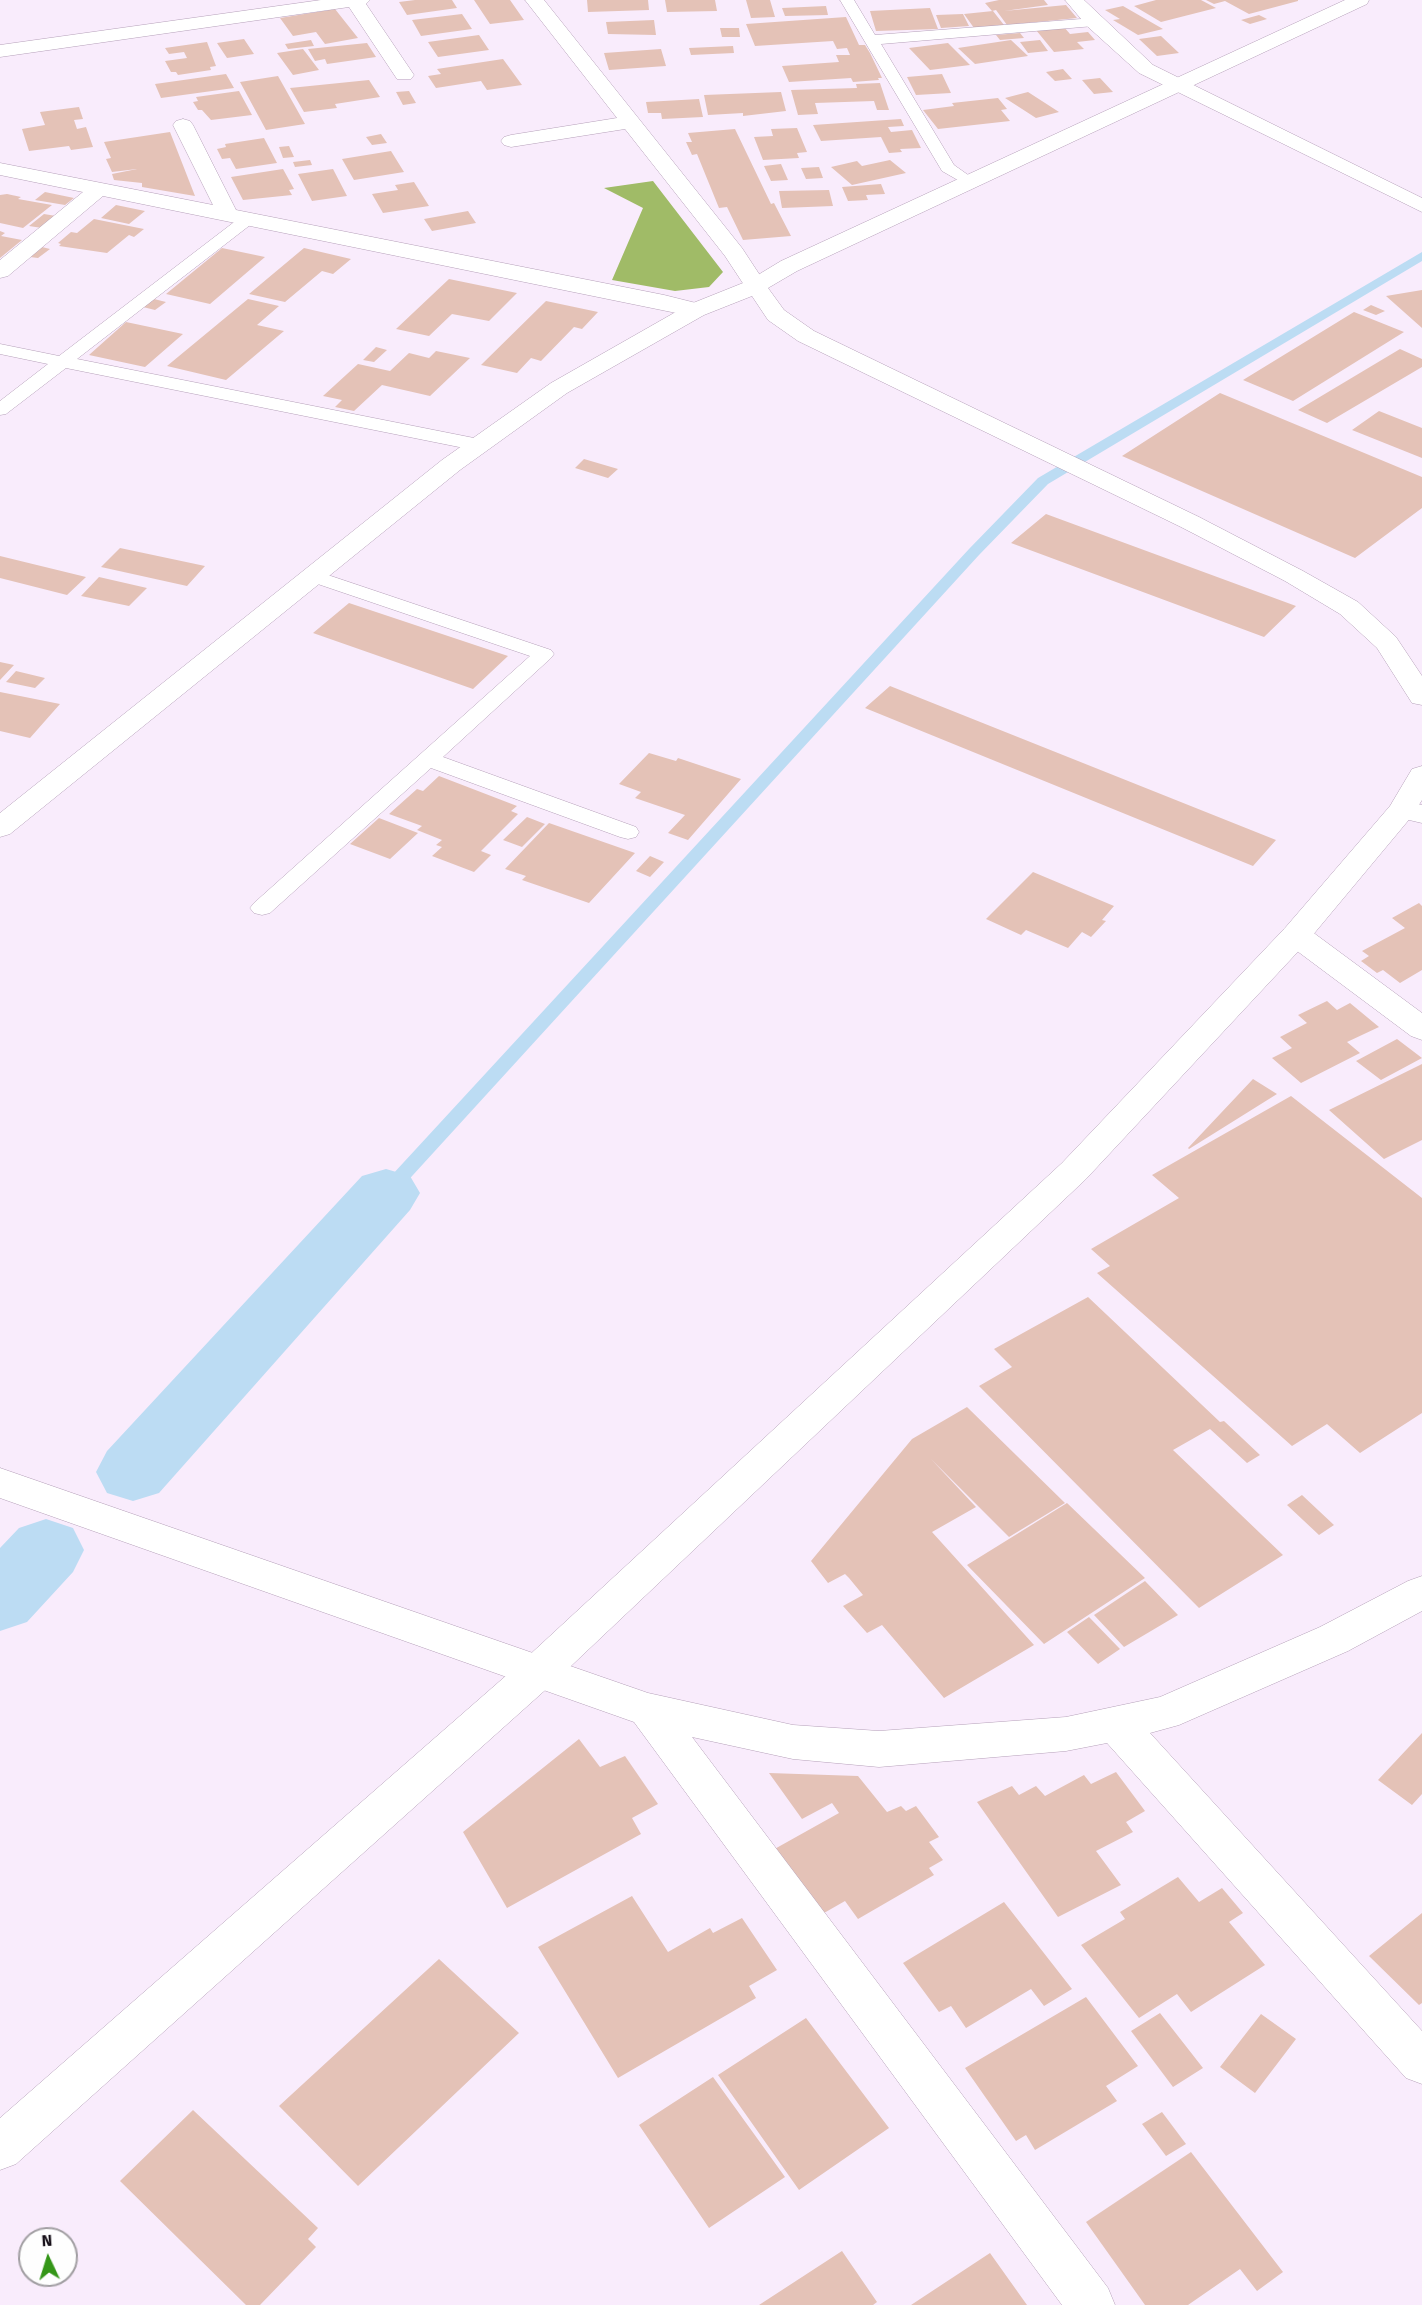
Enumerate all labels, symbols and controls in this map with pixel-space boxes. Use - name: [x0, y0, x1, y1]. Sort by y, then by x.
- north arrow: [18, 2227, 78, 2287]
- text: N: [41, 2231, 53, 2250]

